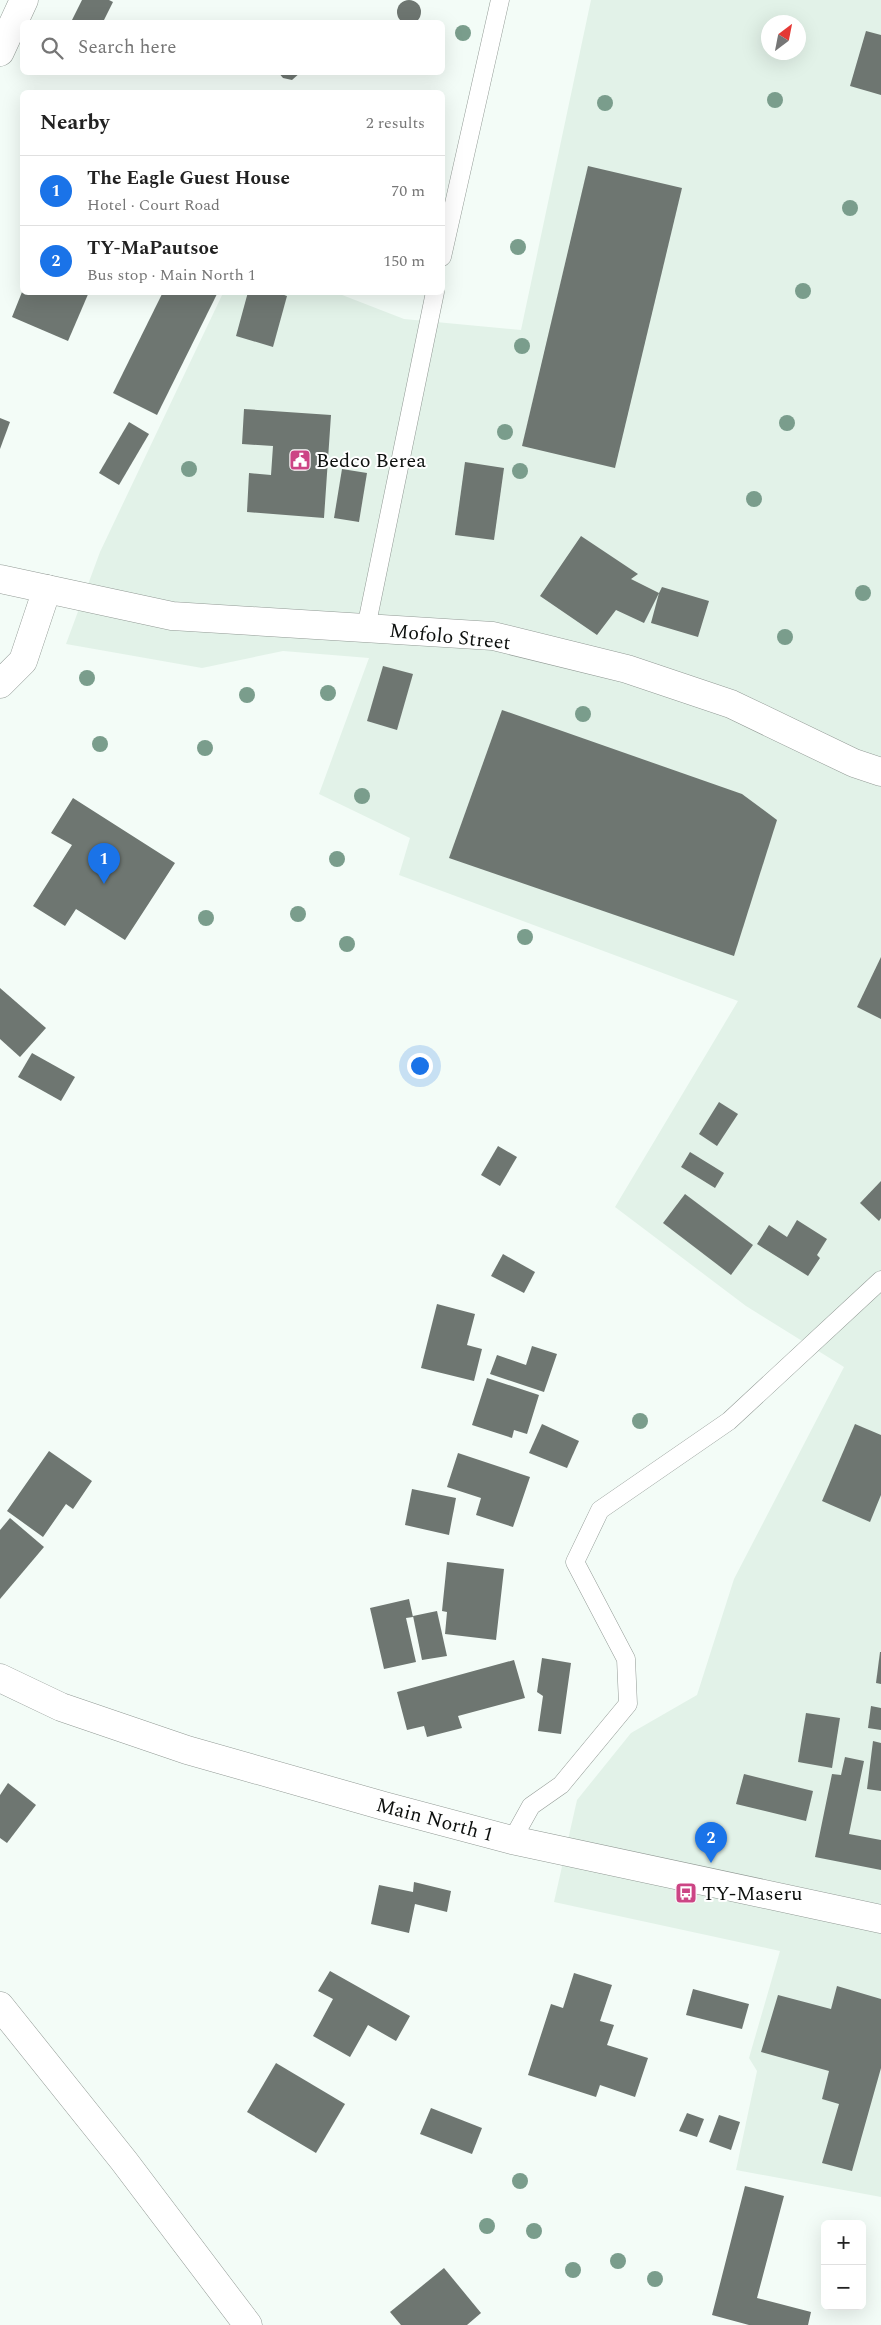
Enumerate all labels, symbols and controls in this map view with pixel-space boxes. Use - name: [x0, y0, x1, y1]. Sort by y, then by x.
- north arrow: [761, 15, 806, 60]
- search box: [20, 20, 445, 75]
- text: Search here: [78, 33, 177, 62]
- icon: search: [38, 34, 66, 62]
- text: Nearby: [40, 107, 110, 139]
- text: 2 results: [366, 111, 425, 135]
- text: The Eagle Guest House: [87, 164, 290, 193]
- text: 1: [52, 179, 60, 203]
- text: 70 m: [391, 179, 425, 203]
- text: Hotel · Court Road: [87, 193, 220, 217]
- text: TY-MaPautsoe: [87, 234, 219, 263]
- text: 2: [52, 249, 60, 273]
- text: 150 m: [383, 249, 425, 273]
- text: Bus stop · Main North 1: [87, 263, 256, 287]
- place label: Bedco Berea: [316, 446, 426, 476]
- public building icon: Bedco Berea: [288, 448, 312, 472]
- street label: Mofolo Street: [388, 616, 512, 658]
- pin: 1: [88, 843, 120, 884]
- your location: [407, 1053, 433, 1079]
- street label: Main North 1: [373, 1790, 497, 1850]
- pin: 2: [695, 1822, 727, 1863]
- place label: TY-Maseru: [702, 1879, 803, 1909]
- bus stop icon: TY-Maseru: [674, 1881, 698, 1905]
- map controls: [821, 2220, 866, 2310]
- button: +: [821, 2220, 866, 2265]
- button: −: [821, 2265, 866, 2310]

